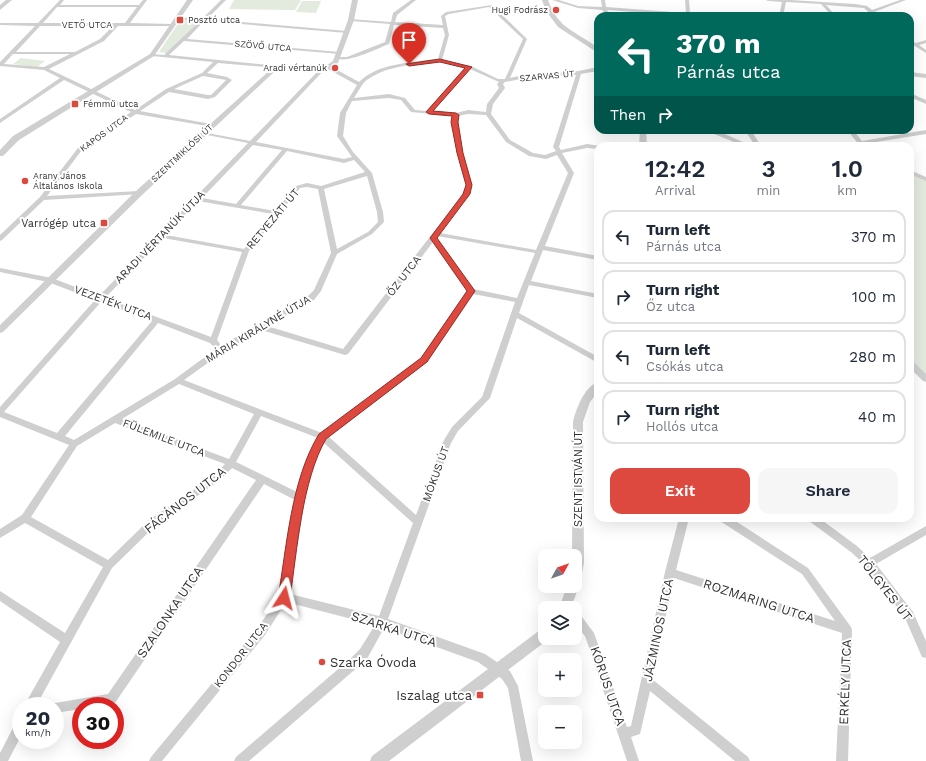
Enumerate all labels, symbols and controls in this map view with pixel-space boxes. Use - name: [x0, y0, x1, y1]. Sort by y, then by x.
- place label: Hugi Fodrász: [491, 5, 548, 15]
- marker: Hugi Fodrász: [551, 5, 561, 15]
- marker: Posztó utca: [175, 15, 185, 25]
- place label: Posztó utca: [188, 15, 240, 25]
- street label: VETŐ UTCA: [62, 19, 112, 30]
- pin: [392, 23, 426, 64]
- text: 370 m: [676, 27, 761, 60]
- icon: left: [610, 28, 662, 80]
- icon: arrive: [398, 29, 420, 51]
- street label: SZÖVŐ UTCA: [234, 38, 292, 53]
- text: Párnás utca: [676, 61, 780, 82]
- place label: Aradi vértanúk: [263, 63, 327, 73]
- marker: Aradi vértanúk: [330, 63, 340, 73]
- street label: SZARVAS ÚT: [519, 68, 575, 83]
- marker: Fémmű utca: [70, 99, 80, 109]
- place label: Fémmű utca: [83, 99, 138, 109]
- icon: right: [654, 104, 676, 126]
- text: Then: [610, 106, 646, 124]
- street label: KAPOS UTCA: [78, 112, 130, 154]
- street label: SZENTMIKLÓSI ÚT: [148, 121, 215, 184]
- text: 12:42: [645, 155, 706, 183]
- text: 3: [761, 155, 776, 183]
- text: 1.0: [831, 155, 863, 183]
- place label: Arany János Általános Iskola: [33, 171, 103, 191]
- marker: Arany János Általános Iskola: [20, 176, 30, 186]
- text: Arrival: [655, 183, 696, 198]
- text: min: [757, 183, 780, 198]
- text: km: [837, 183, 857, 198]
- street label: RETYEZÁTI ÚT: [243, 185, 302, 252]
- street label: ARADI VÉRTANÚK ÚTJA: [112, 187, 208, 286]
- place label: Varrógép utca: [21, 217, 96, 230]
- marker: Varrógép utca: [99, 218, 109, 228]
- text: Turn left: [646, 221, 710, 239]
- icon: left: [612, 226, 634, 248]
- text: 370 m: [851, 228, 896, 246]
- text: Párnás utca: [646, 239, 721, 254]
- street label: ŐZ UTCA: [383, 253, 424, 299]
- text: Turn right: [646, 281, 719, 299]
- street label: VEZETÉK UTCA: [72, 282, 154, 323]
- icon: right: [612, 286, 634, 308]
- text: 100 m: [852, 288, 896, 306]
- street label: MÁRIA KIRÁLYNÉ ÚTJA: [203, 292, 313, 365]
- text: Őz utca: [646, 299, 695, 314]
- text: Turn left: [646, 341, 710, 359]
- icon: left: [612, 346, 634, 368]
- text: 280 m: [849, 348, 896, 366]
- text: Csókás utca: [646, 359, 724, 374]
- text: Turn right: [646, 401, 719, 419]
- icon: right: [612, 406, 634, 428]
- text: 40 m: [858, 408, 896, 426]
- street label: FÜLEMILE UTCA: [121, 415, 207, 460]
- text: Hollós utca: [646, 419, 718, 434]
- street label: SZENT ISTVÁN ÚT: [571, 431, 585, 527]
- street label: MÓKUS ÚT: [419, 444, 452, 503]
- street label: FÁCÁNOS UTCA: [141, 463, 229, 536]
- button: Exit: [610, 468, 750, 514]
- button: Share: [758, 468, 898, 514]
- north arrow: [538, 549, 582, 593]
- map controls: [538, 549, 582, 749]
- street label: TÖLGYES ÚT: [855, 552, 915, 624]
- street label: SZALONKA UTCA: [134, 563, 206, 661]
- street label: JÁZMINOS UTCA: [639, 576, 676, 683]
- street label: ROZMARING UTCA: [701, 576, 817, 626]
- position arrow: [263, 577, 305, 619]
- button: layers: [538, 601, 582, 645]
- street label: SZARKA UTCA: [349, 608, 439, 650]
- street label: KONDOR UTCA: [211, 620, 271, 690]
- street label: ERKÉLY UTCA: [835, 638, 854, 725]
- street label: KÓRUS UTCA: [587, 644, 630, 728]
- button: +: [538, 653, 582, 697]
- place label: Szarka Óvoda: [330, 654, 417, 670]
- marker: Szarka Óvoda: [317, 657, 327, 667]
- place label: Iszalag utca: [396, 688, 473, 703]
- marker: Iszalag utca: [475, 690, 485, 700]
- speed limit sign: 30: [72, 697, 124, 749]
- button: −: [538, 705, 582, 749]
- text: 20: [26, 706, 50, 730]
- text: km/h: [25, 727, 51, 738]

